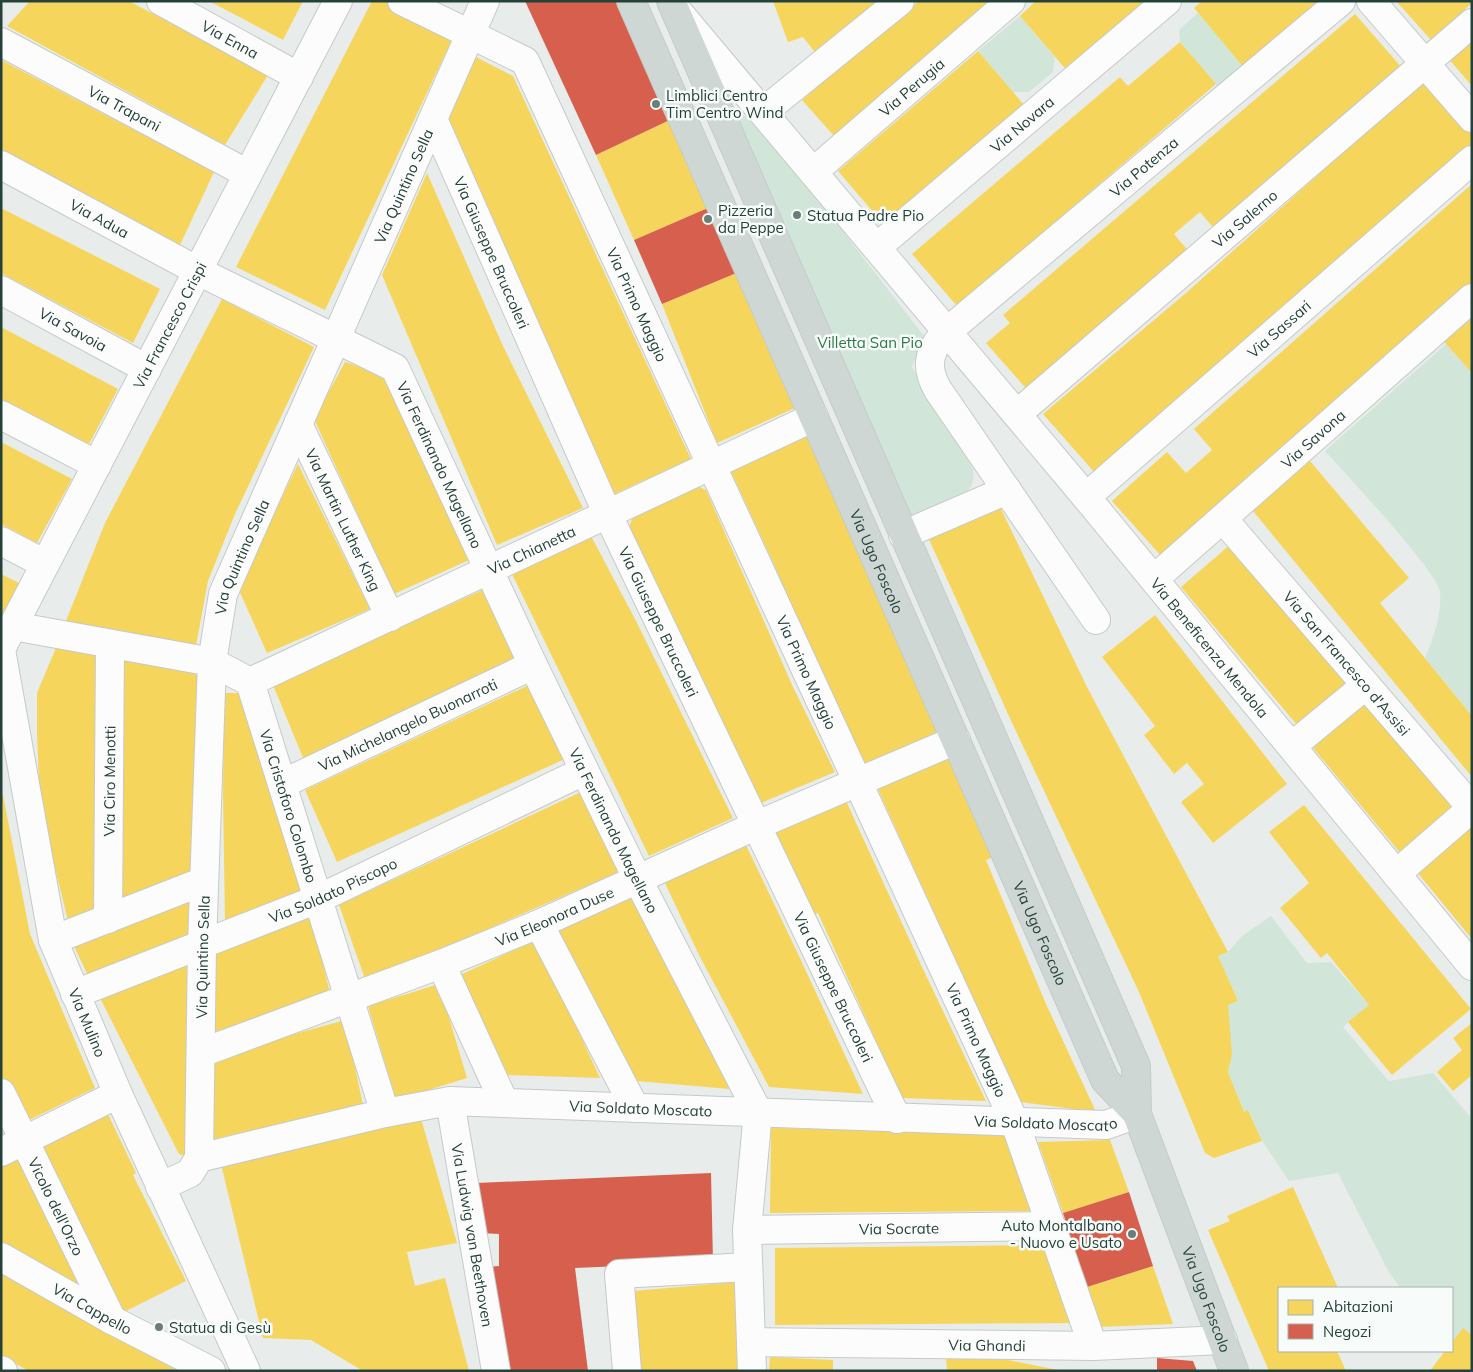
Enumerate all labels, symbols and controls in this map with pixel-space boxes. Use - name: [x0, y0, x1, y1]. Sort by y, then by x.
- street label: Via Enna: [198, 16, 262, 62]
- street label: Via Perugia: [875, 54, 948, 120]
- street label: Via Trapani: [85, 81, 164, 135]
- place label: Limblici Centro Tim Centro Wind: [666, 86, 784, 122]
- street label: Via Novara: [986, 92, 1058, 157]
- marker: Limblici Centro Tim Centro Wind: [650, 98, 662, 110]
- street label: Via Quintino Sella: [370, 126, 437, 246]
- street label: Via Potenza: [1105, 132, 1182, 201]
- street label: Via Giuseppe Bruccoleri: [450, 174, 534, 331]
- street label: Via Salerno: [1208, 185, 1281, 252]
- street label: Via Adua: [67, 194, 133, 242]
- place label: Pizzeria da Peppe: [718, 201, 784, 237]
- place label: Statua Padre Pio: [807, 206, 924, 225]
- marker: Statua Padre Pio: [791, 209, 803, 221]
- marker: Pizzeria da Peppe: [702, 213, 714, 225]
- street label: Via Primo Maggio: [603, 244, 672, 365]
- street label: Via Francesco Crispi: [129, 258, 210, 392]
- street label: Via Sassari: [1243, 296, 1315, 362]
- street label: Via Savoia: [36, 303, 110, 355]
- park label: Villetta San Pio: [817, 333, 923, 352]
- street label: Via Ferdinando Magellano: [393, 378, 487, 551]
- street label: Via Savona: [1277, 405, 1349, 472]
- street label: Via Martin Luther King: [302, 445, 386, 594]
- street label: Via Quintino Sella: [210, 496, 273, 616]
- street label: Via Ugo Foscolo: [846, 506, 908, 616]
- street label: Via Chianetta: [484, 521, 578, 579]
- street label: Via Giuseppe Bruccoleri: [615, 543, 703, 700]
- street label: Via Beneficenza Mendola: [1147, 574, 1273, 722]
- street label: Via San Francesco d'Assisi: [1279, 587, 1415, 739]
- street label: Via Primo Maggio: [773, 612, 842, 732]
- street label: Via Michelangelo Buonarroti: [315, 674, 500, 775]
- street label: Via Ciro Menotti: [99, 725, 119, 837]
- street label: Via Cristoforo Colombo: [256, 727, 322, 885]
- street label: Via Ferdinando Magellano: [565, 745, 663, 916]
- street label: Via Soldato Piscopo: [266, 853, 400, 927]
- street label: Via Ugo Foscolo: [1009, 878, 1072, 988]
- street label: Via Eleonora Duse: [492, 882, 617, 950]
- street label: Via Quintino Sella: [191, 895, 213, 1019]
- street label: Via Giuseppe Bruccoleri: [790, 909, 878, 1065]
- street label: Via Primo Maggio: [942, 980, 1011, 1100]
- street label: Via Mulino: [65, 985, 111, 1060]
- street label: Via Soldato Moscato: [569, 1096, 713, 1120]
- street label: Via Soldato Moscato: [974, 1111, 1120, 1135]
- street label: Via Ludwig van Beethoven: [448, 1142, 498, 1328]
- street label: Vicolo dell'Orzo: [24, 1154, 88, 1258]
- place label: Auto Montalbano - Nuovo e Usato: [1001, 1216, 1122, 1252]
- street label: Via Socrate: [859, 1218, 939, 1238]
- marker: Auto Montalbano - Nuovo e Usato: [1126, 1228, 1138, 1240]
- street label: Via Ugo Foscolo: [1178, 1244, 1235, 1355]
- street label: Via Cappello: [49, 1279, 135, 1338]
- legend: [1278, 1287, 1453, 1352]
- text: Abitazioni: [1323, 1297, 1393, 1316]
- place label: Statua di Gesù: [169, 1318, 271, 1337]
- marker: Statua di Gesù: [153, 1321, 165, 1333]
- text: Negozi: [1323, 1322, 1371, 1341]
- street label: Via Ghandi: [948, 1335, 1026, 1355]

